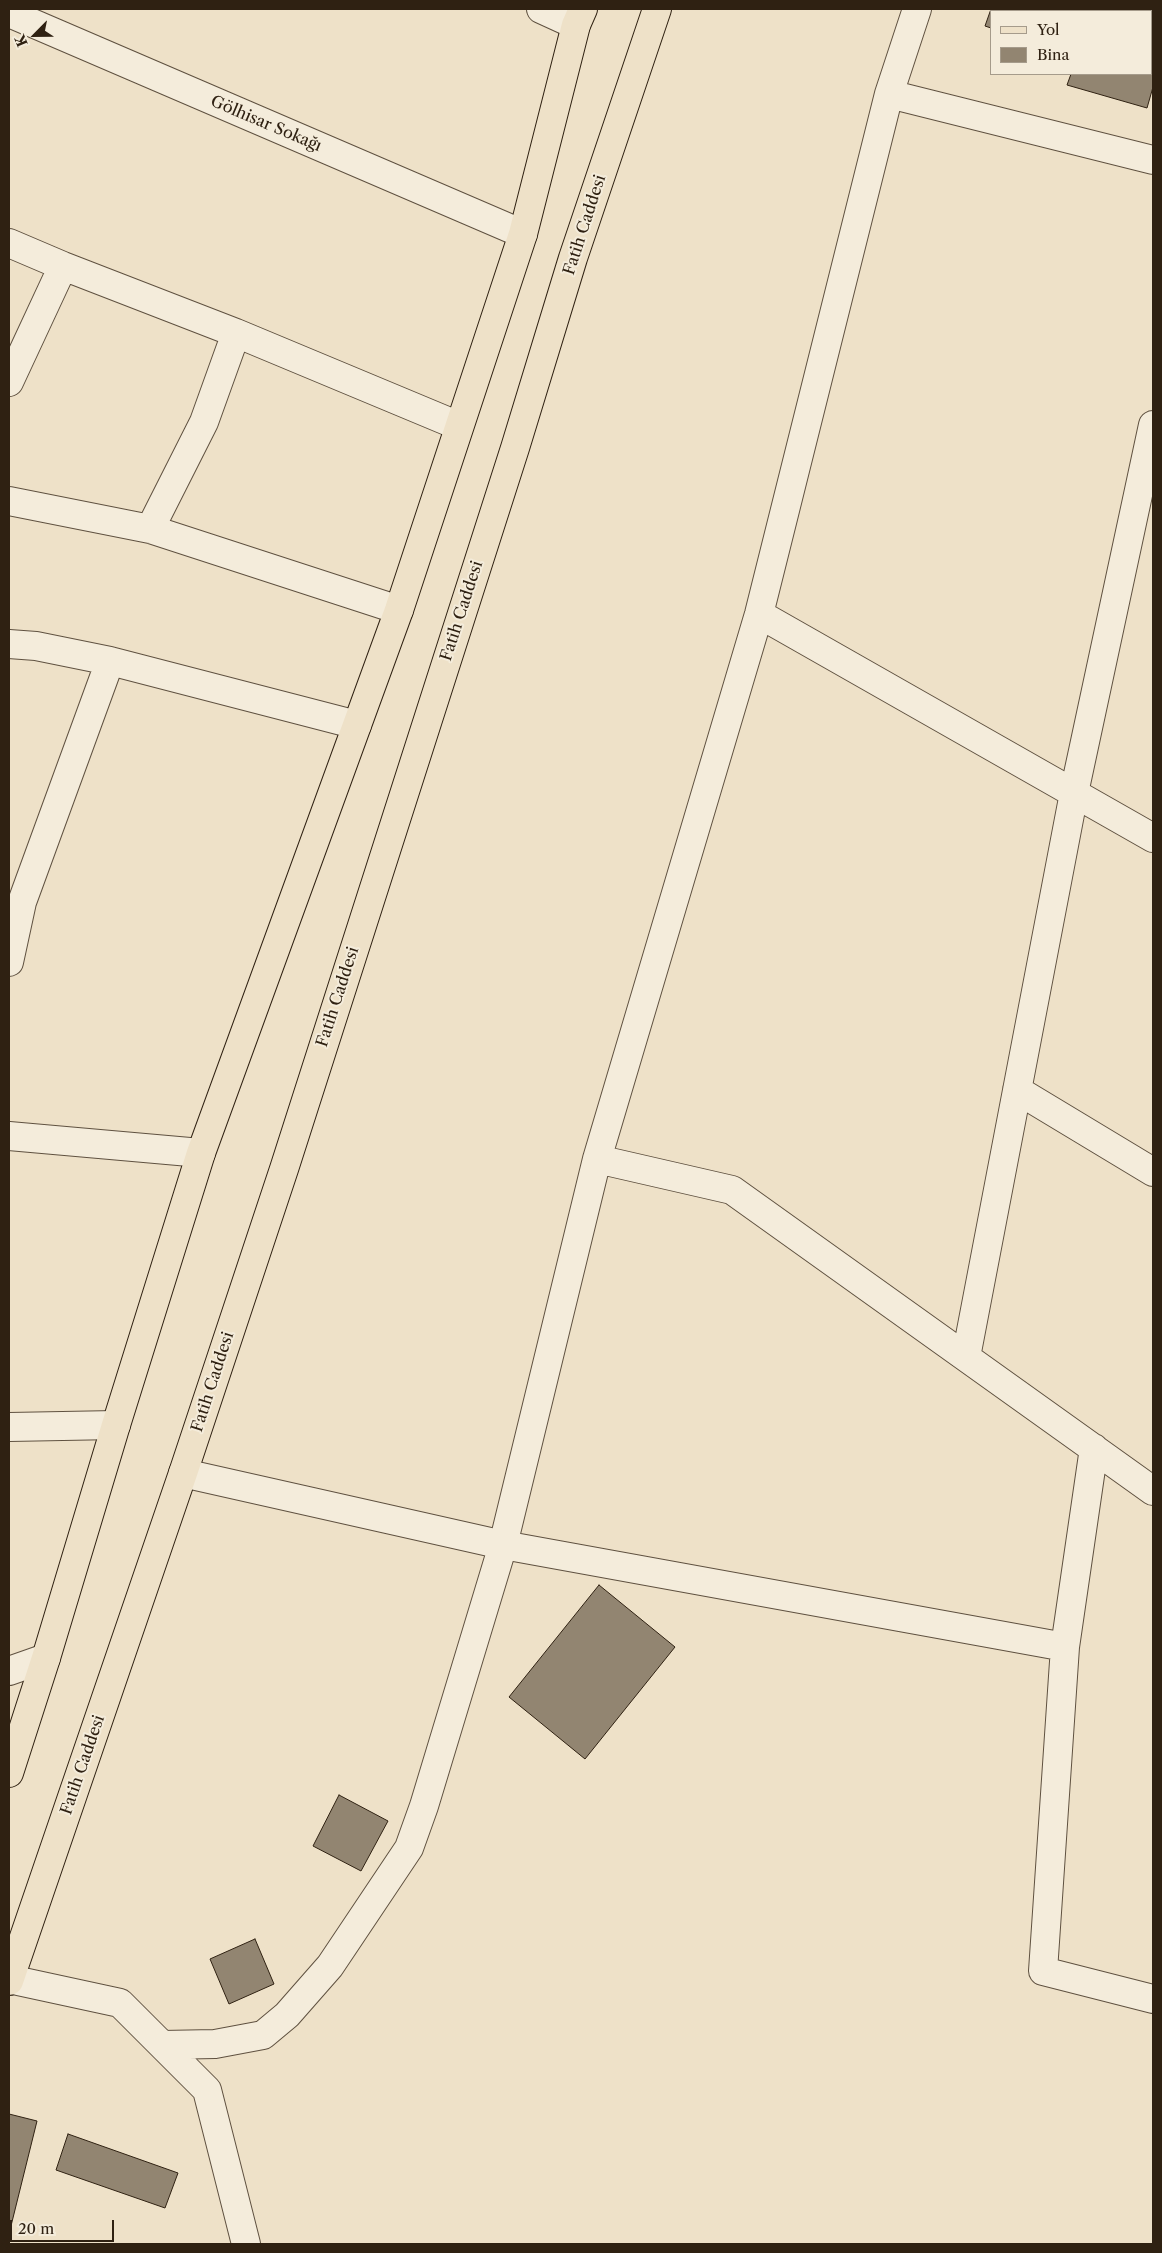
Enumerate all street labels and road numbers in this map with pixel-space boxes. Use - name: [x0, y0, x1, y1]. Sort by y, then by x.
- street label: Gölhisar Sokağı: [208, 92, 324, 156]
- street label: Fatih Caddesi: [560, 173, 610, 277]
- street label: Fatih Caddesi: [437, 559, 487, 663]
- street label: Fatih Caddesi: [313, 945, 363, 1049]
- street label: Fatih Caddesi: [188, 1330, 238, 1434]
- street label: Fatih Caddesi: [57, 1713, 109, 1817]

